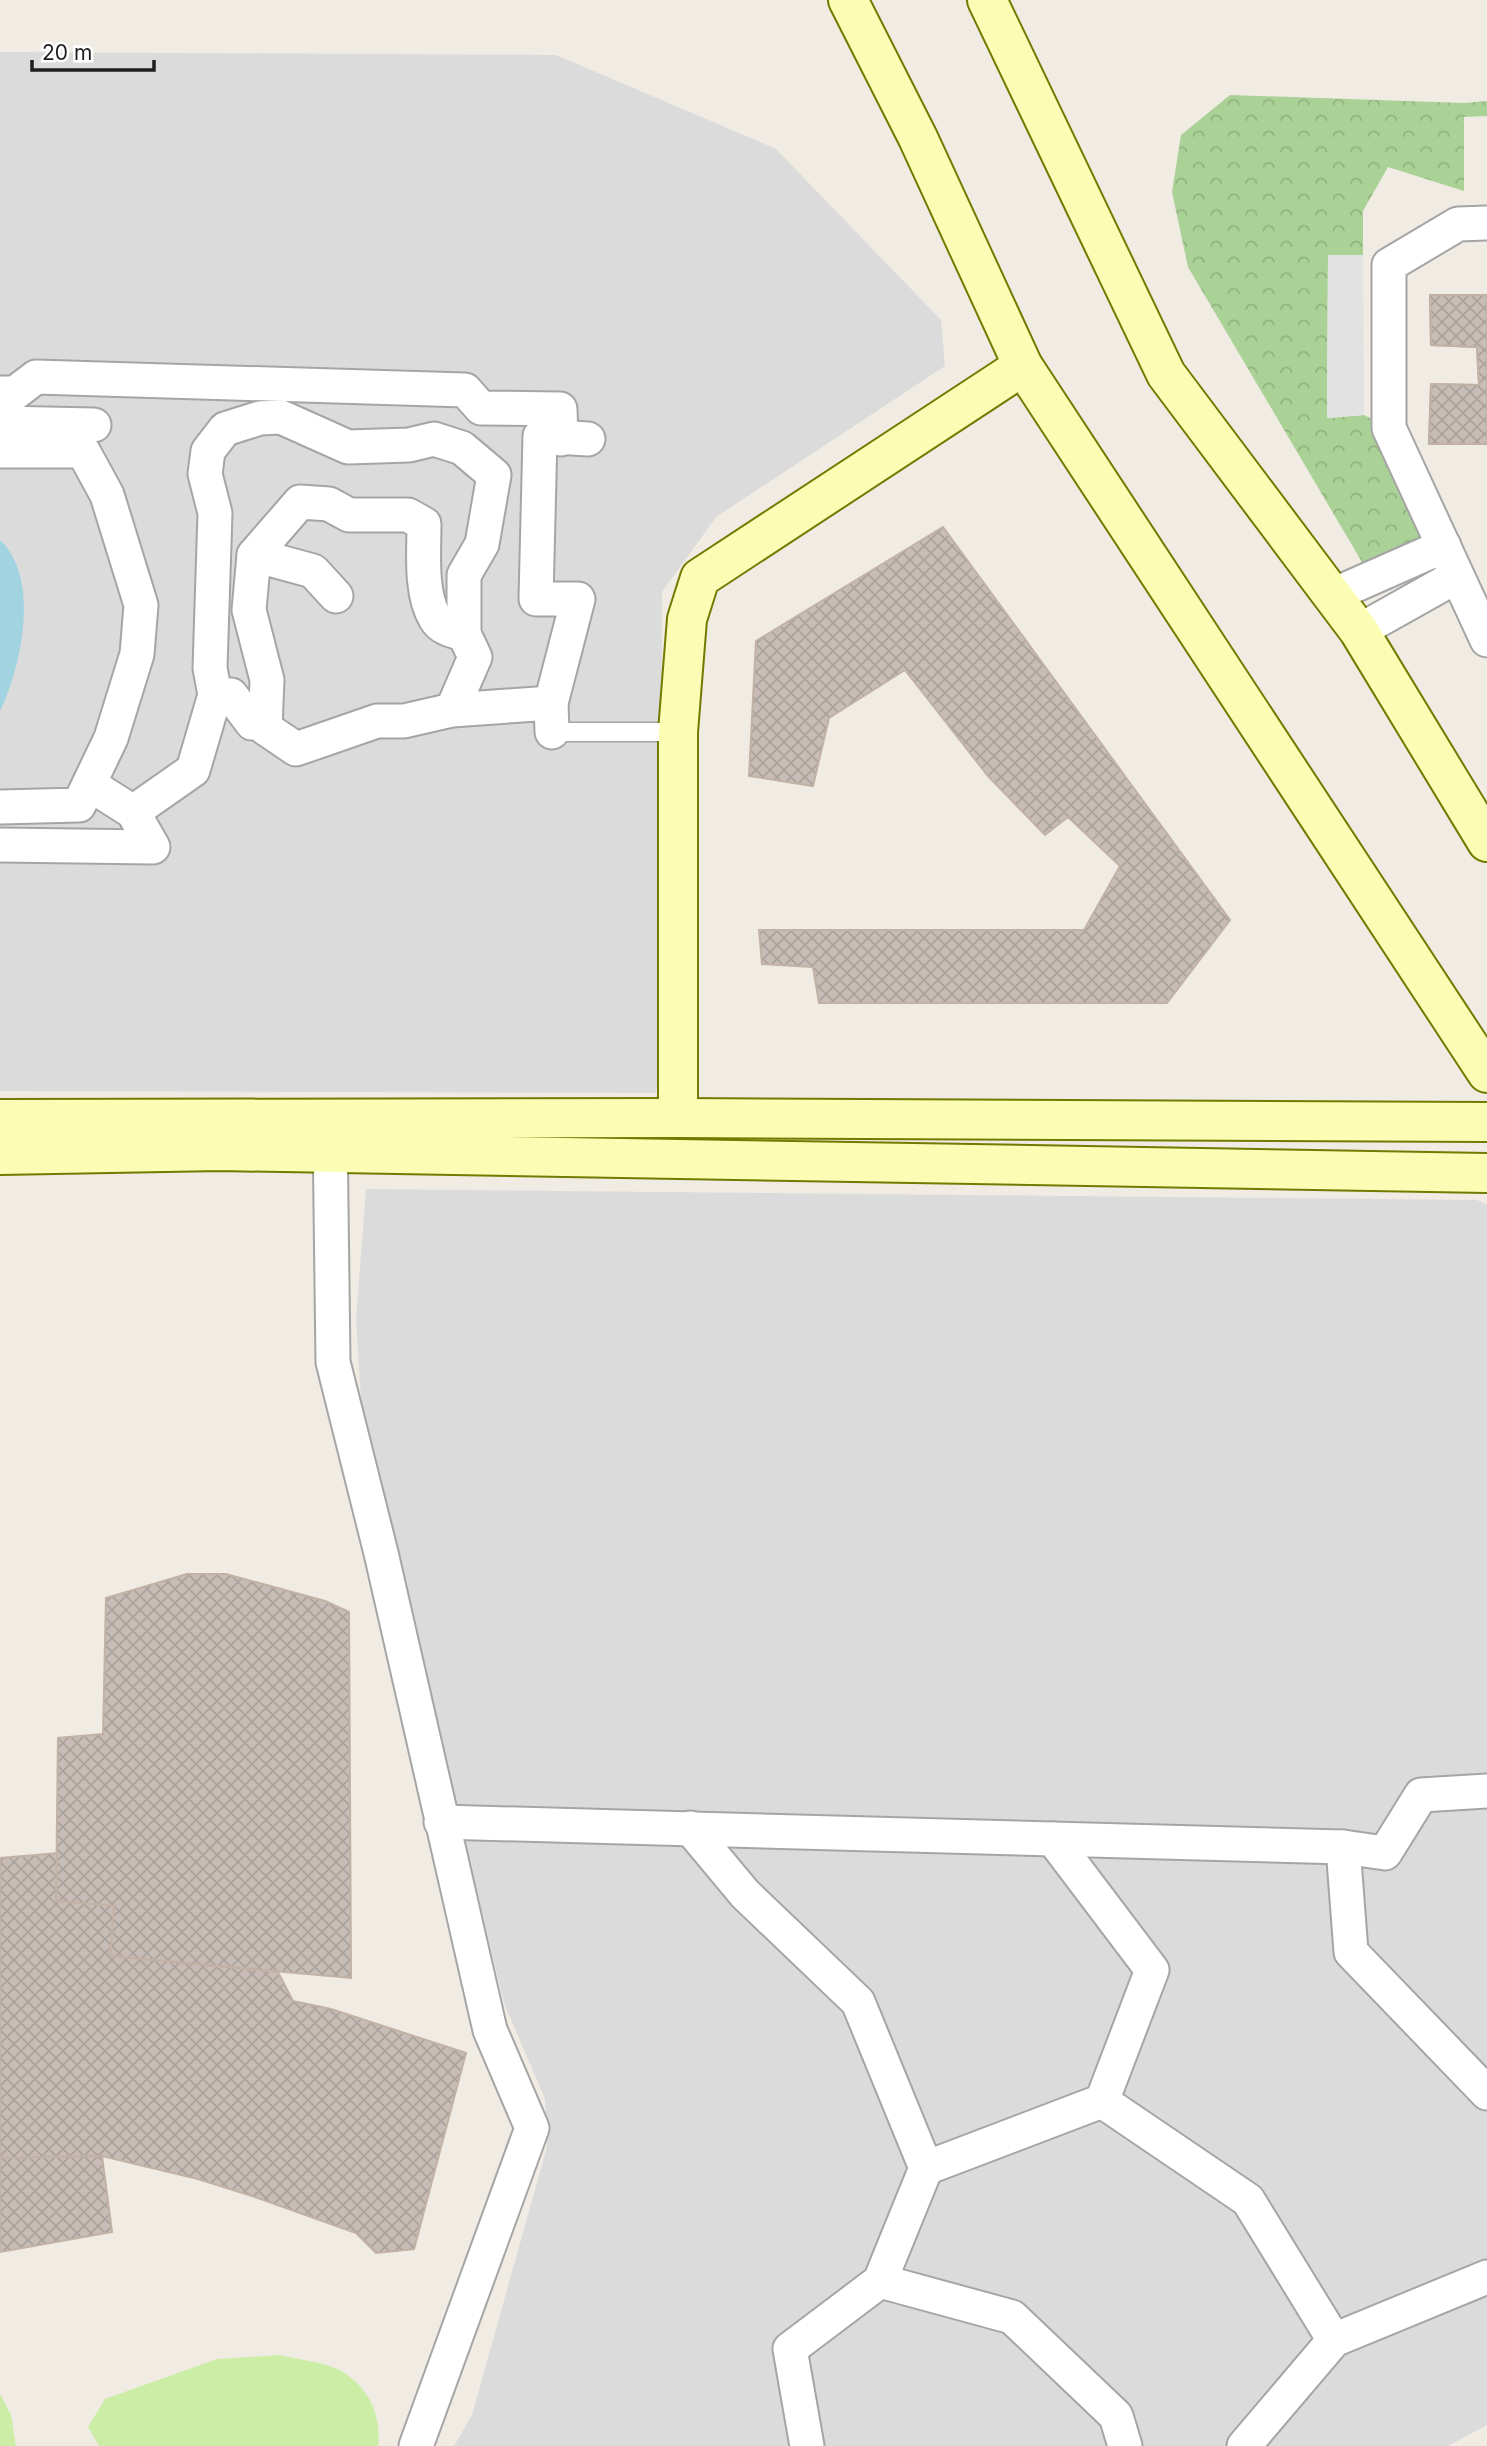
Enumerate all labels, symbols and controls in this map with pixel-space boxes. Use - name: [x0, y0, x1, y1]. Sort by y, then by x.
- scale bar: [32, 28, 154, 72]
- text: 20 m: [42, 40, 92, 65]

